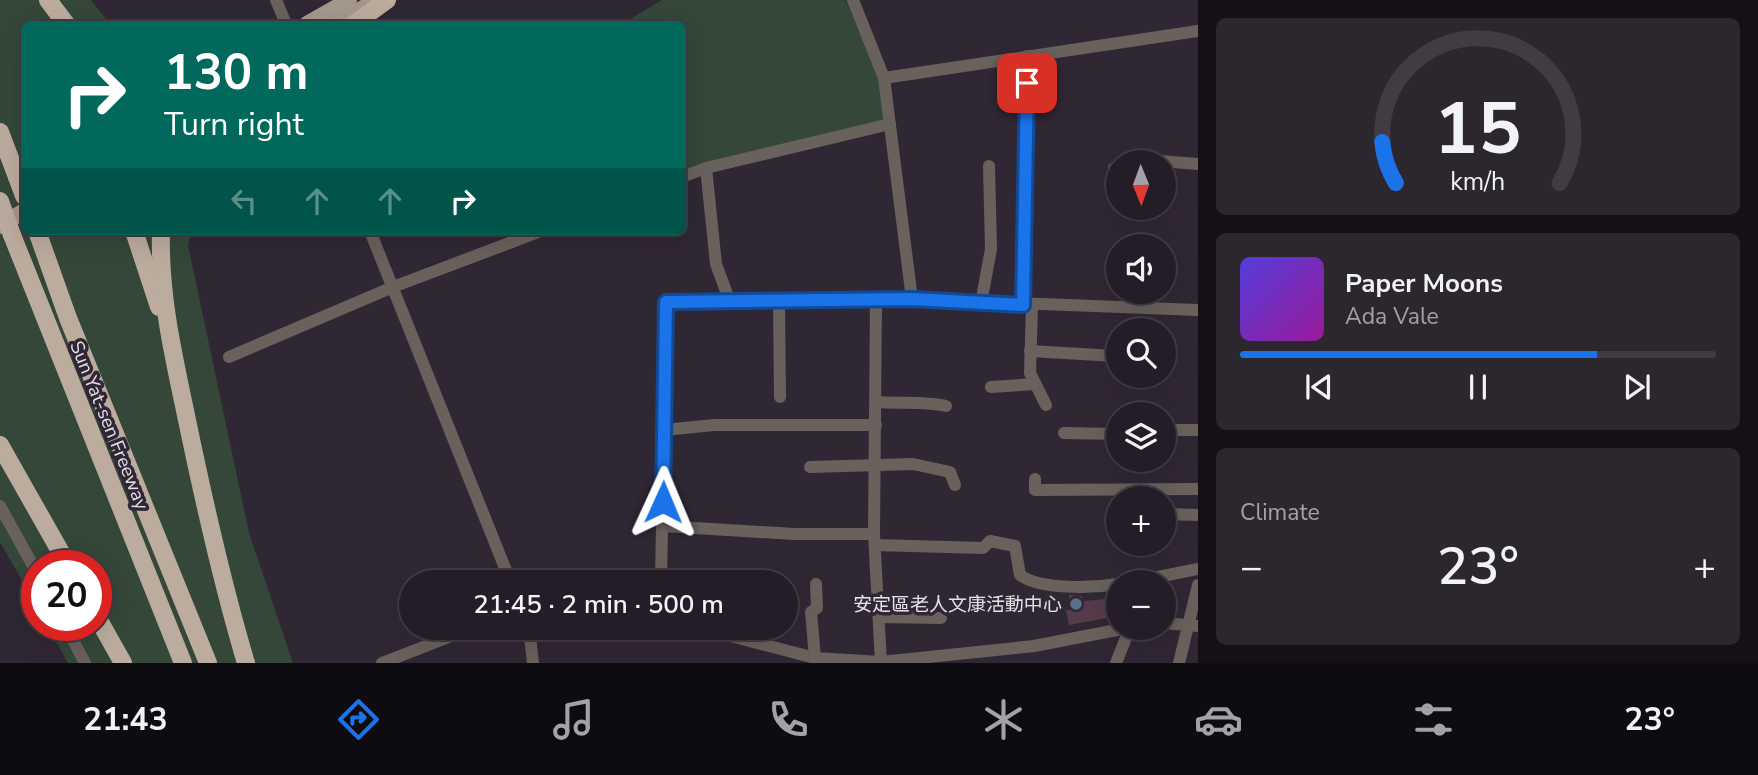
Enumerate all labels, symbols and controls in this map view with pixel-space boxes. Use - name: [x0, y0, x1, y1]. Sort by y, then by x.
- text: 130 m: [164, 39, 308, 106]
- icon: right: [49, 49, 140, 140]
- pin: [997, 53, 1057, 113]
- icon: arrive: [1008, 64, 1046, 102]
- text: 15: [1434, 79, 1522, 179]
- text: Turn right: [164, 103, 304, 146]
- north arrow: [1106, 150, 1176, 220]
- map controls: [1106, 150, 1176, 640]
- text: km/h: [1450, 164, 1506, 198]
- icon: left: [225, 182, 263, 220]
- icon: ahead: [298, 182, 336, 220]
- icon: ahead: [371, 182, 409, 220]
- icon: right: [444, 182, 482, 220]
- button: sound: [1106, 234, 1176, 304]
- text: Paper Moons: [1345, 266, 1503, 301]
- text: Ada Vale: [1345, 301, 1439, 332]
- button: search: [1106, 318, 1176, 388]
- street label: Sun Yat-sen Freeway: [63, 337, 155, 514]
- icon: previous: [1300, 368, 1338, 406]
- icon: pause: [1459, 368, 1497, 406]
- icon: next: [1618, 368, 1656, 406]
- button: layers: [1106, 402, 1176, 472]
- position arrow: [626, 465, 700, 539]
- button: +: [1106, 486, 1176, 556]
- text: Climate: [1240, 497, 1320, 528]
- text: 23°: [1437, 531, 1519, 602]
- text: −: [1240, 542, 1263, 593]
- text: +: [1693, 542, 1716, 593]
- speed limit sign: 20: [21, 550, 112, 641]
- button: −: [1106, 570, 1176, 640]
- text: 21:45 · 2 min · 500 m: [473, 587, 724, 622]
- place label: 安定區老人文康活動中心: [853, 592, 1062, 618]
- marker: 安定區老人文康活動中心: [1068, 596, 1084, 612]
- icon: directions: [334, 695, 383, 744]
- icon: music: [549, 695, 598, 744]
- icon: phone: [764, 695, 813, 744]
- icon: climate: [979, 695, 1028, 744]
- icon: car: [1194, 695, 1243, 744]
- icon: filters: [1409, 695, 1458, 744]
- text: 21:43: [83, 698, 168, 741]
- text: 23°: [1624, 698, 1675, 741]

